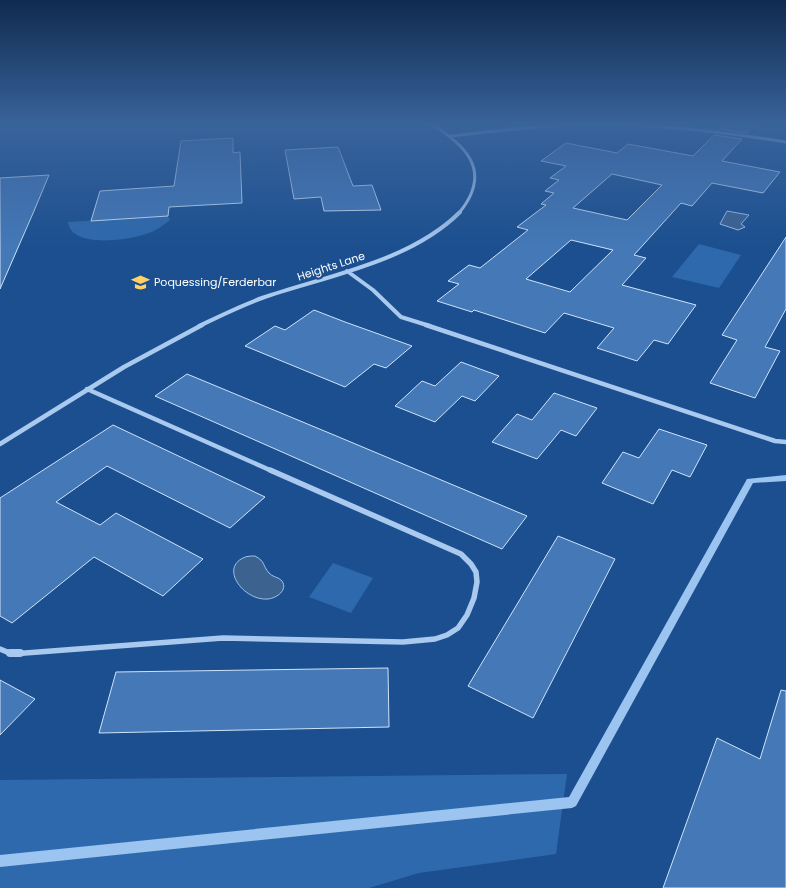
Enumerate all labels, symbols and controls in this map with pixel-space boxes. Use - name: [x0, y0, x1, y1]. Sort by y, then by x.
- street label: Heights Lane: [295, 247, 367, 284]
- school or university icon: Poquessing/Ferderbar: [130, 272, 150, 292]
- place label: Poquessing/Ferderbar: [154, 274, 276, 290]

